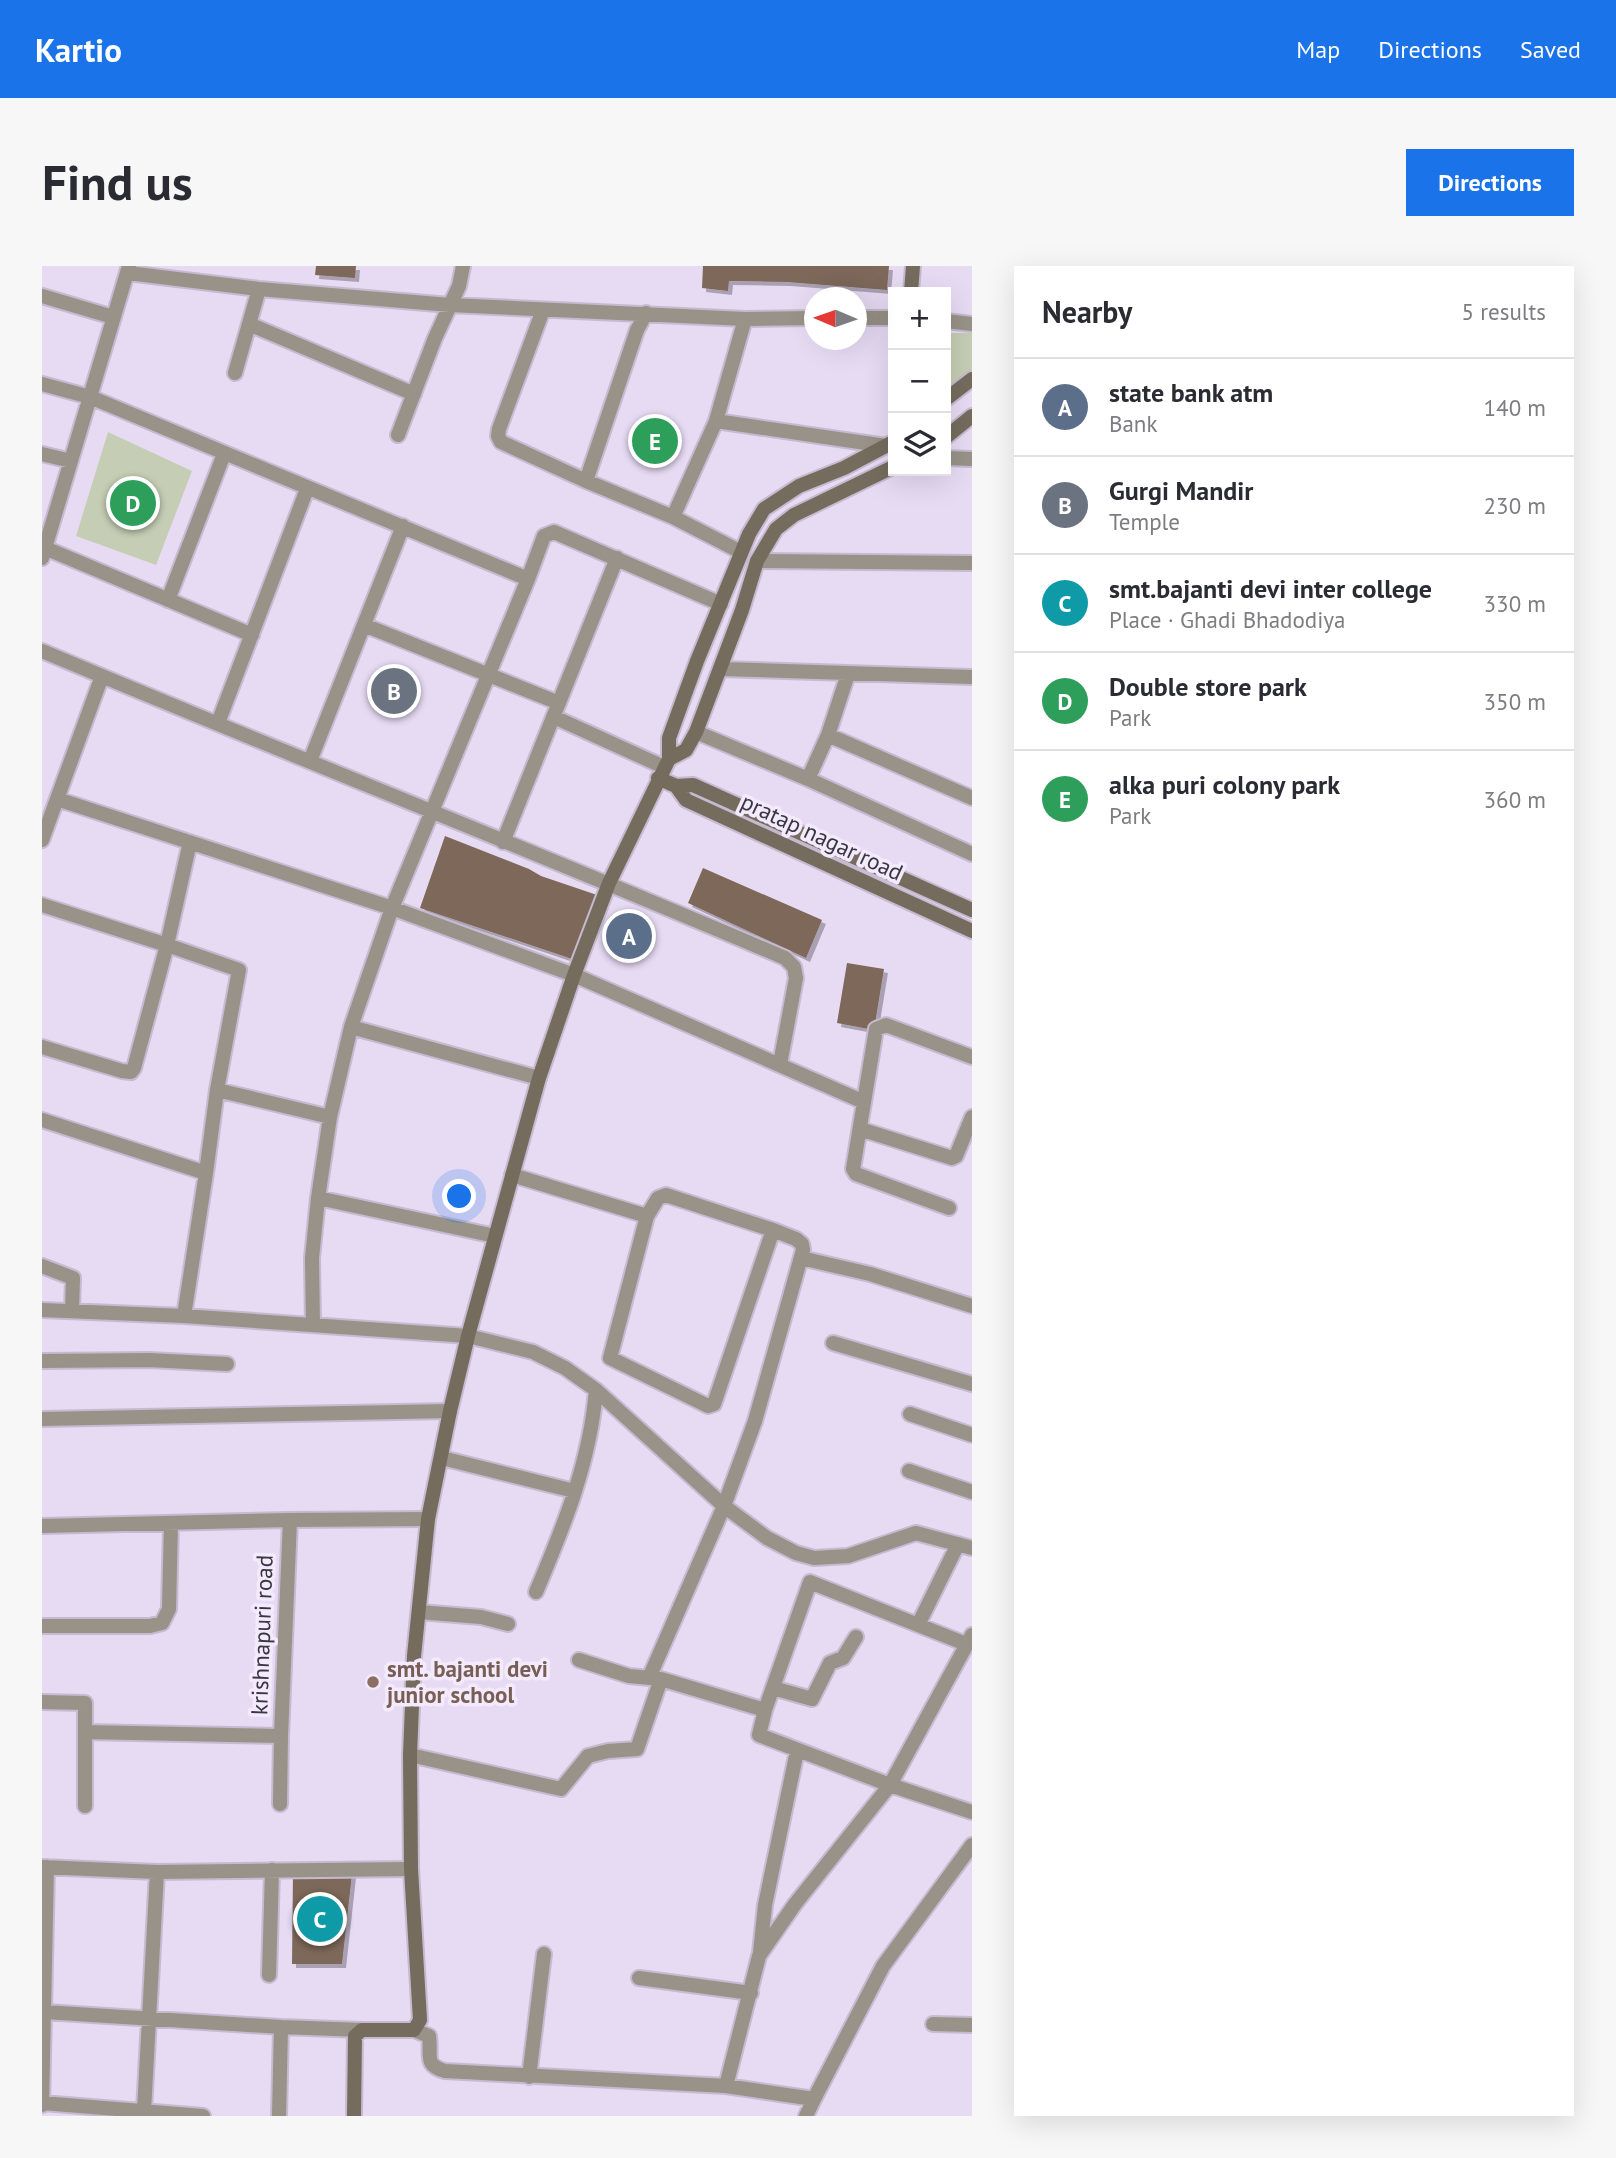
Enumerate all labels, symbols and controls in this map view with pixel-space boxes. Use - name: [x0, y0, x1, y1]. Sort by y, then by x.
- text: Kartio: [35, 28, 122, 71]
- text: Map: [1296, 34, 1340, 65]
- text: Directions: [1378, 34, 1482, 65]
- text: Saved: [1520, 34, 1581, 65]
- button: Directions: [1406, 149, 1574, 216]
- text: Find us: [42, 150, 193, 214]
- north arrow: [804, 287, 867, 350]
- map controls: [888, 287, 951, 476]
- button: +: [888, 287, 951, 350]
- text: Nearby: [1042, 292, 1132, 331]
- text: 5 results: [1462, 297, 1546, 326]
- button: −: [888, 350, 951, 413]
- text: state bank atm: [1109, 376, 1273, 409]
- text: A: [1058, 393, 1072, 422]
- text: 140 m: [1484, 393, 1546, 422]
- text: Bank: [1109, 409, 1157, 438]
- button: layers: [888, 413, 951, 476]
- pin: E: [632, 415, 678, 467]
- text: Gurgi Mandir: [1109, 474, 1253, 507]
- pin: D: [110, 477, 156, 529]
- text: B: [1058, 491, 1072, 520]
- text: 230 m: [1484, 491, 1546, 520]
- text: Temple: [1109, 507, 1180, 536]
- text: smt.bajanti devi inter college: [1109, 572, 1432, 605]
- text: C: [1059, 589, 1071, 618]
- text: 330 m: [1484, 589, 1546, 618]
- text: Place · Ghadi Bhadodiya: [1109, 605, 1345, 634]
- pin: B: [371, 665, 417, 717]
- text: Double store park: [1109, 670, 1307, 703]
- text: D: [1058, 687, 1072, 716]
- text: 350 m: [1484, 687, 1546, 716]
- text: Park: [1109, 703, 1151, 732]
- text: alka puri colony park: [1109, 768, 1340, 801]
- text: E: [1059, 785, 1071, 814]
- text: 360 m: [1484, 785, 1546, 814]
- street label: pratap nagar road: [737, 786, 908, 887]
- text: Park: [1109, 801, 1151, 830]
- pin: A: [606, 910, 652, 962]
- your location: [442, 1179, 476, 1213]
- street label: krishnapuri road: [244, 1554, 279, 1716]
- place label: smt. bajanti devi junior school: [386, 1654, 548, 1709]
- marker: smt. bajanti devi junior school: [365, 1674, 381, 1690]
- pin: C: [297, 1893, 343, 1945]

